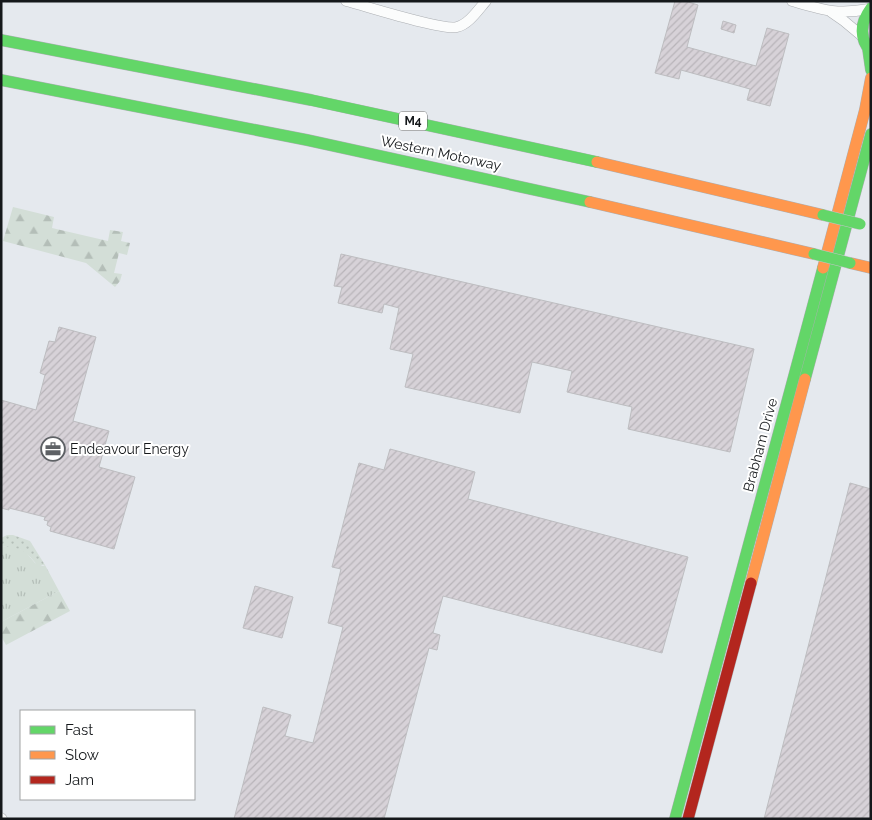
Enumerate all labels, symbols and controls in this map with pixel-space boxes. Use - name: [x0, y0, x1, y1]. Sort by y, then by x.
- road number: M4: [399, 112, 427, 130]
- street label: Western Motorway: [379, 132, 503, 174]
- street label: Brabham Drive: [740, 397, 780, 493]
- office icon: Endeavour Energy: [40, 436, 66, 462]
- place label: Endeavour Energy: [70, 441, 189, 457]
- legend: [20, 710, 195, 800]
- text: Fast: [65, 721, 93, 739]
- text: Slow: [65, 746, 99, 764]
- text: Jam: [65, 771, 94, 789]

